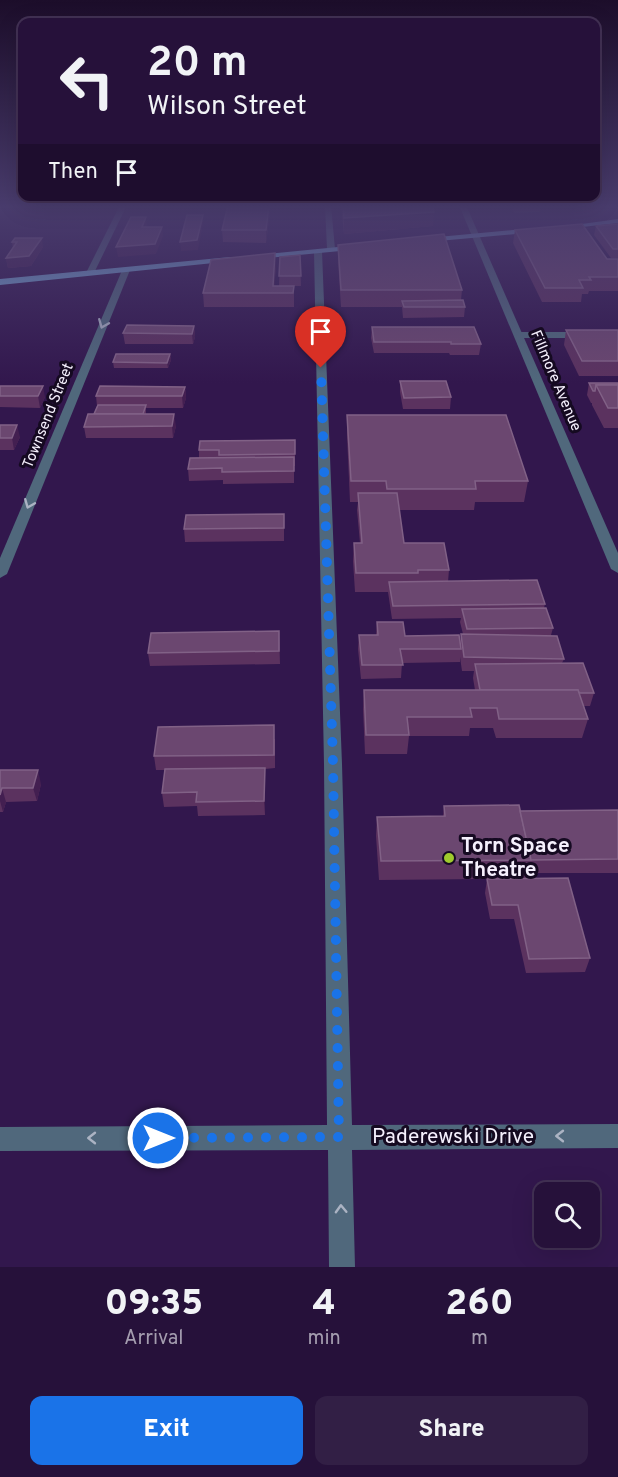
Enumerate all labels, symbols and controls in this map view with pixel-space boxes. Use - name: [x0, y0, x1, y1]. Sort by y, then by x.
- text: 20 m: [147, 38, 248, 91]
- icon: left: [48, 42, 126, 120]
- text: Wilson Street: [147, 90, 307, 124]
- icon: arrive: [110, 156, 143, 189]
- text: Then: [48, 159, 98, 186]
- pin: [295, 306, 346, 368]
- icon: arrive: [304, 315, 337, 348]
- one-way arrow: [98, 318, 110, 329]
- street label: Fillmore Avenue: [525, 328, 585, 434]
- street label: Townsend Street: [19, 361, 79, 471]
- one-way arrow: [24, 498, 36, 509]
- place label: Torn Space Theatre: [461, 833, 570, 884]
- marker: Torn Space Theatre: [442, 851, 456, 865]
- position arrow: [126, 1106, 190, 1170]
- street label: Paderewski Drive: [372, 1124, 534, 1151]
- one-way arrow: [555, 1130, 564, 1142]
- one-way arrow: [87, 1132, 96, 1145]
- map controls: [534, 1182, 600, 1248]
- button: search: [534, 1182, 600, 1248]
- one-way arrow: [335, 1204, 347, 1213]
- text: 09:35: [104, 1282, 203, 1328]
- text: 4: [313, 1282, 336, 1328]
- text: 260: [445, 1282, 514, 1328]
- text: Arrival: [124, 1326, 184, 1352]
- text: min: [308, 1326, 341, 1352]
- text: m: [471, 1326, 488, 1352]
- button: Exit: [30, 1396, 303, 1465]
- button: Share: [315, 1396, 588, 1465]

